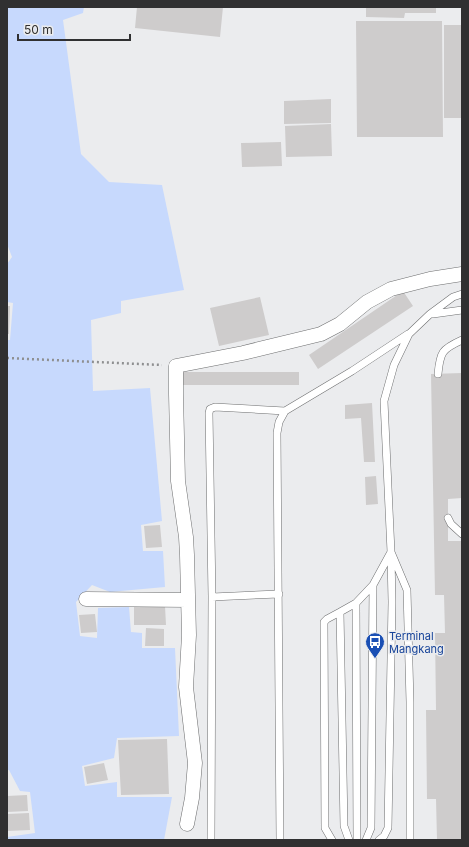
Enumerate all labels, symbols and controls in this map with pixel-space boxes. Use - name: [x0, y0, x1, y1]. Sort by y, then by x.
- scale bar: [18, 16, 130, 42]
- text: 50 m: [24, 22, 53, 37]
- place label: Terminal Mangkang: [389, 629, 444, 656]
- bus stop icon: Terminal Mangkang: [364, 631, 386, 659]

